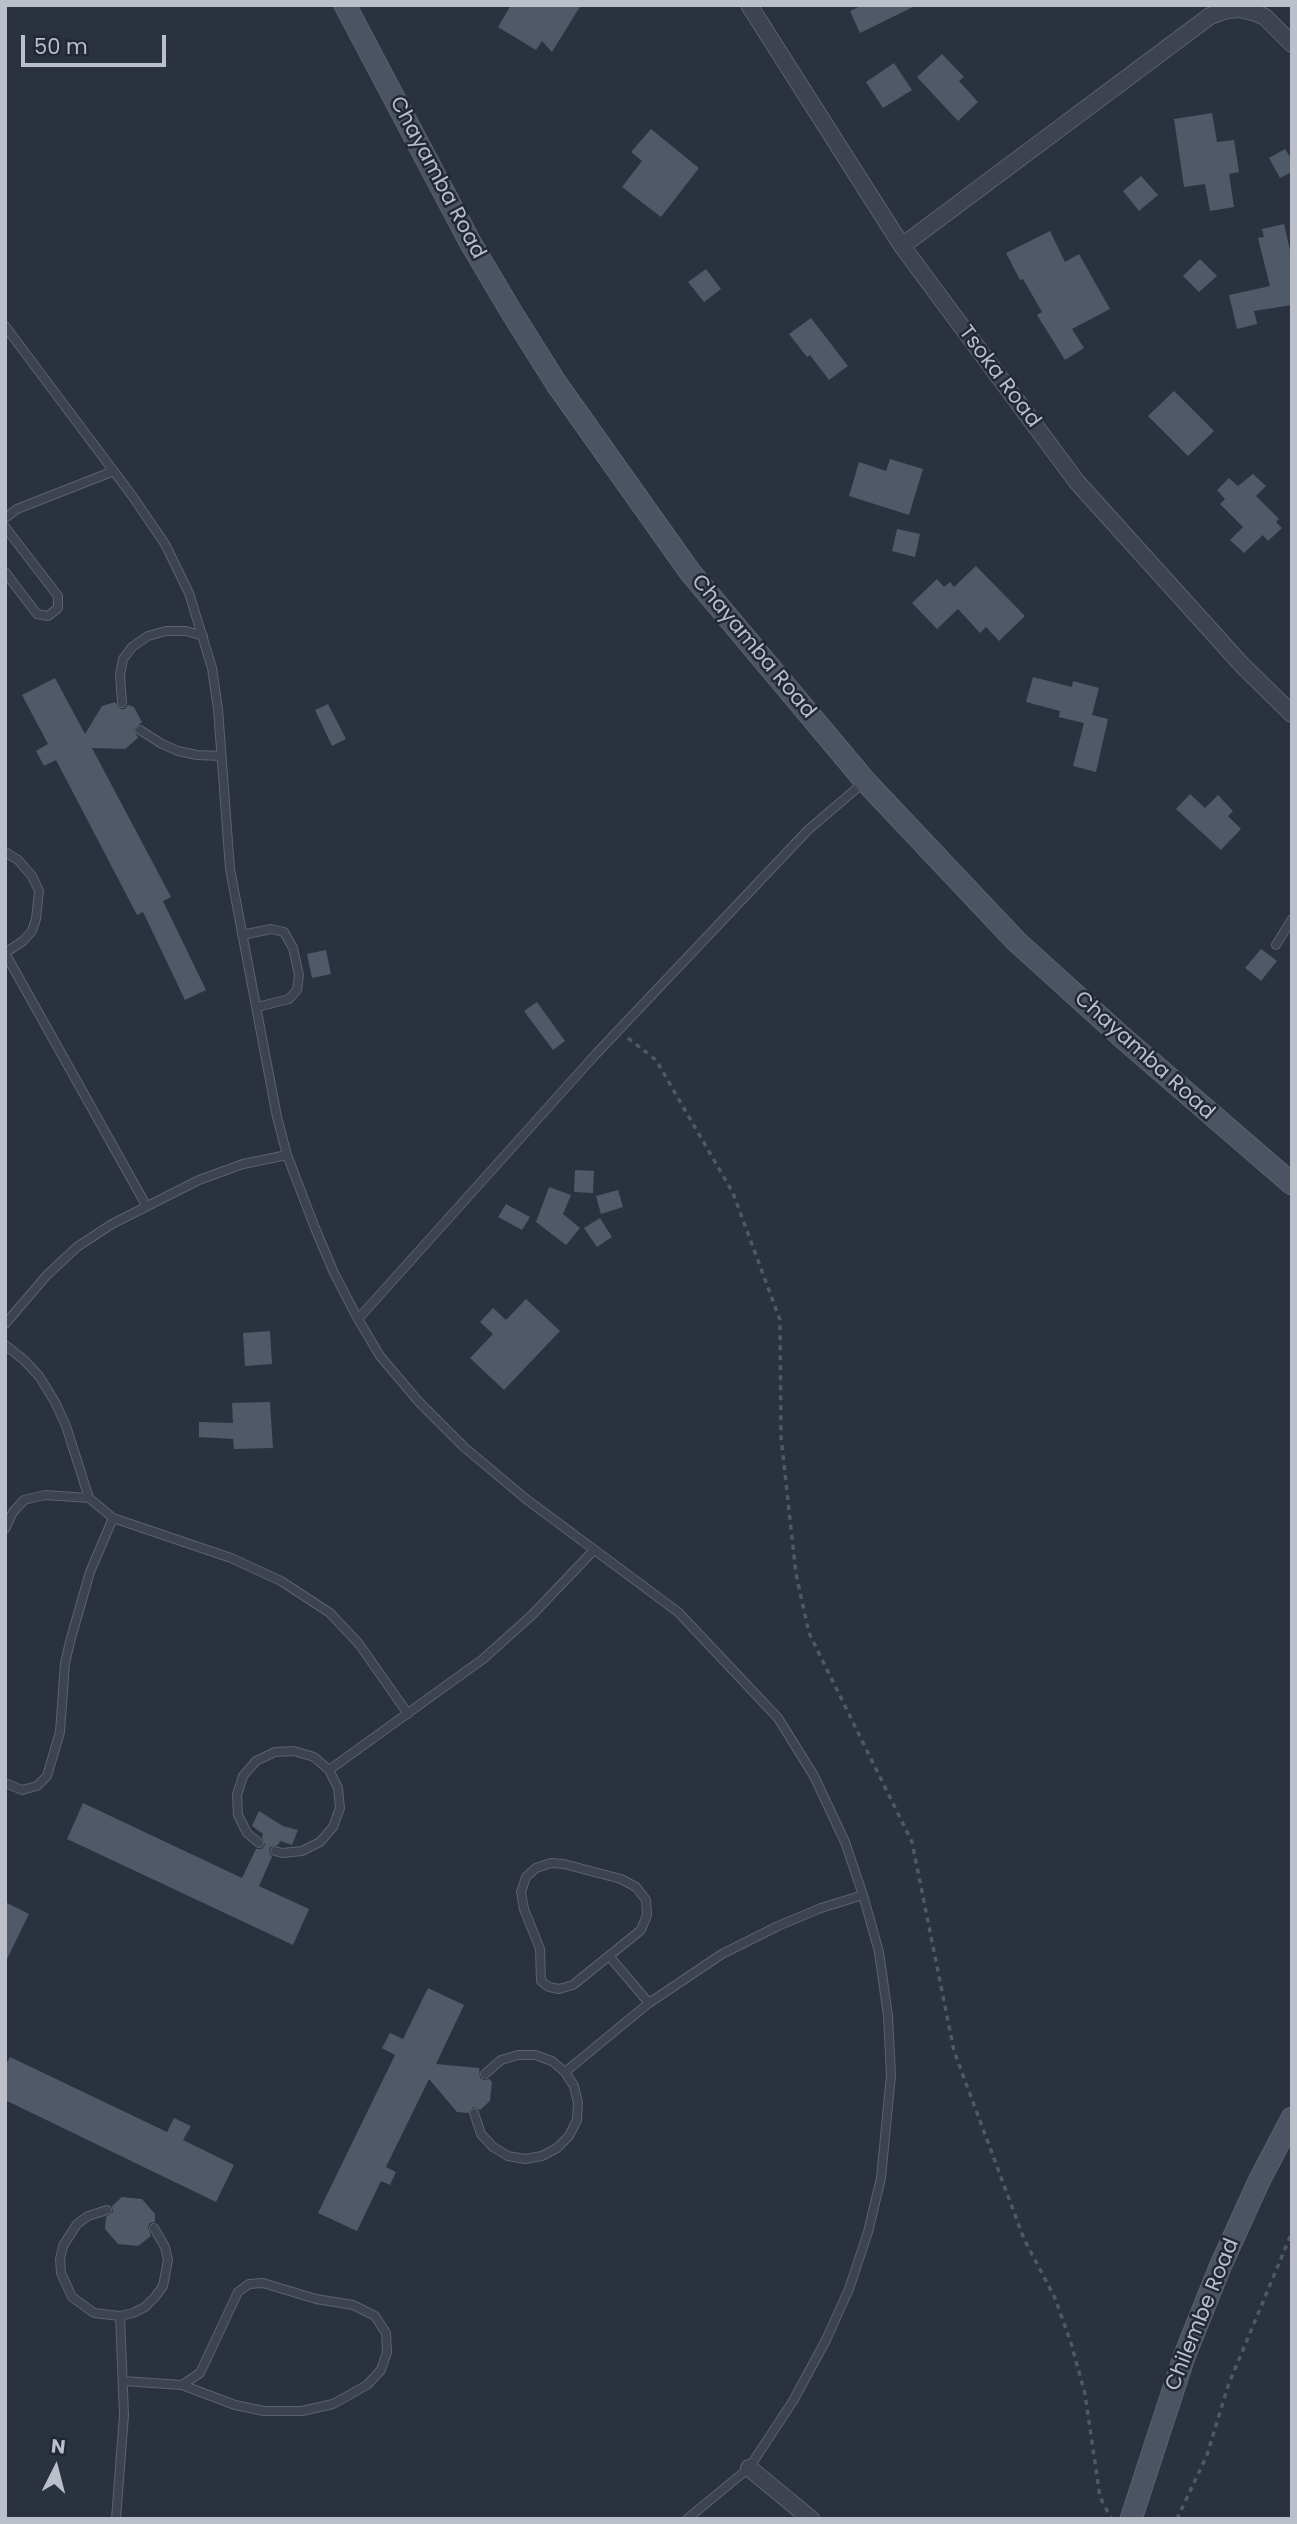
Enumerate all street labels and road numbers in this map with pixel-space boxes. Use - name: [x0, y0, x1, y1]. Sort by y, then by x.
- street label: Chayamba Road: [384, 93, 490, 263]
- street label: Tsoka Road: [953, 321, 1045, 433]
- street label: Chayamba Road: [685, 570, 821, 724]
- street label: Chayamba Road: [1069, 986, 1219, 1126]
- street label: Chilembe Road: [1161, 2235, 1245, 2395]

